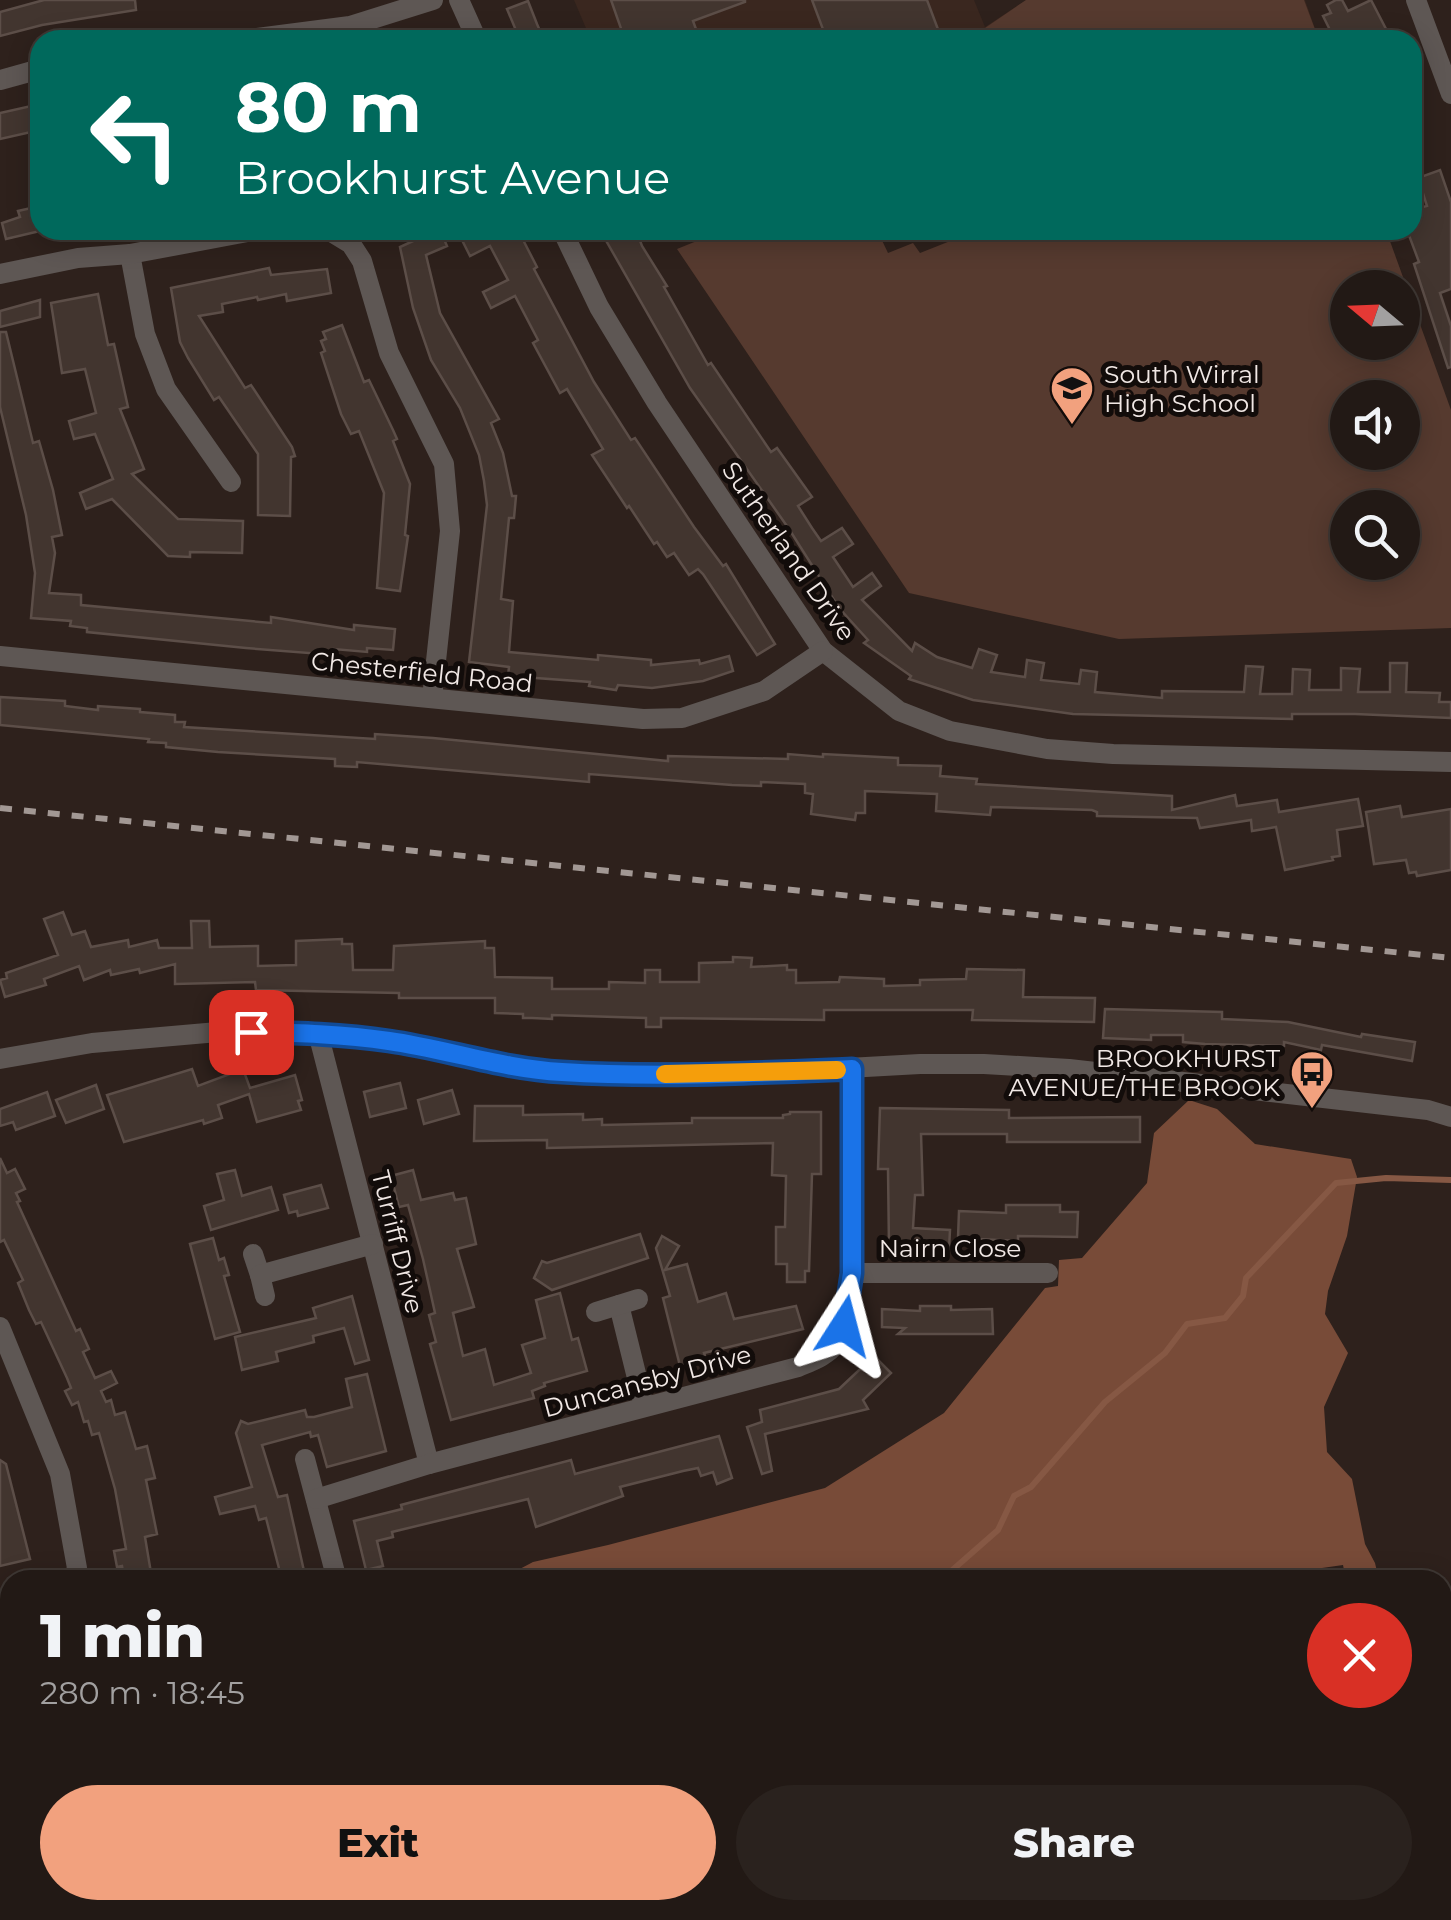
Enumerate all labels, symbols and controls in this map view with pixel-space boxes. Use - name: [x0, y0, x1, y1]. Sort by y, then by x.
- text: 80 m: [235, 64, 422, 150]
- icon: left: [70, 70, 200, 200]
- text: Brookhurst Avenue: [235, 150, 670, 205]
- north arrow: [1330, 270, 1420, 360]
- map controls: [1330, 270, 1420, 580]
- place label: South Wirral High School: [1104, 359, 1260, 418]
- school or university icon: South Wirral High School: [1049, 365, 1095, 426]
- button: sound: [1330, 380, 1420, 470]
- street label: Sutherland Drive: [716, 456, 862, 646]
- button: search: [1330, 490, 1420, 580]
- street label: Chesterfield Road: [310, 645, 534, 699]
- pin: [209, 990, 294, 1075]
- icon: arrive: [224, 1005, 279, 1060]
- place label: BROOKHURST AVENUE/THE BROOK: [1009, 1043, 1281, 1102]
- bus stop icon: BROOKHURST AVENUE/THE BROOK: [1289, 1049, 1335, 1110]
- street label: Turriff Drive: [366, 1167, 430, 1317]
- street label: Nairn Close: [879, 1233, 1021, 1263]
- position arrow: [792, 1274, 896, 1378]
- street label: Duncansby Drive: [540, 1339, 754, 1423]
- text: 1 min: [40, 1599, 205, 1672]
- button: close: [1307, 1603, 1412, 1708]
- text: 280 m · 18:45: [40, 1673, 245, 1712]
- button: Exit: [40, 1785, 716, 1900]
- button: Share: [736, 1785, 1412, 1900]

